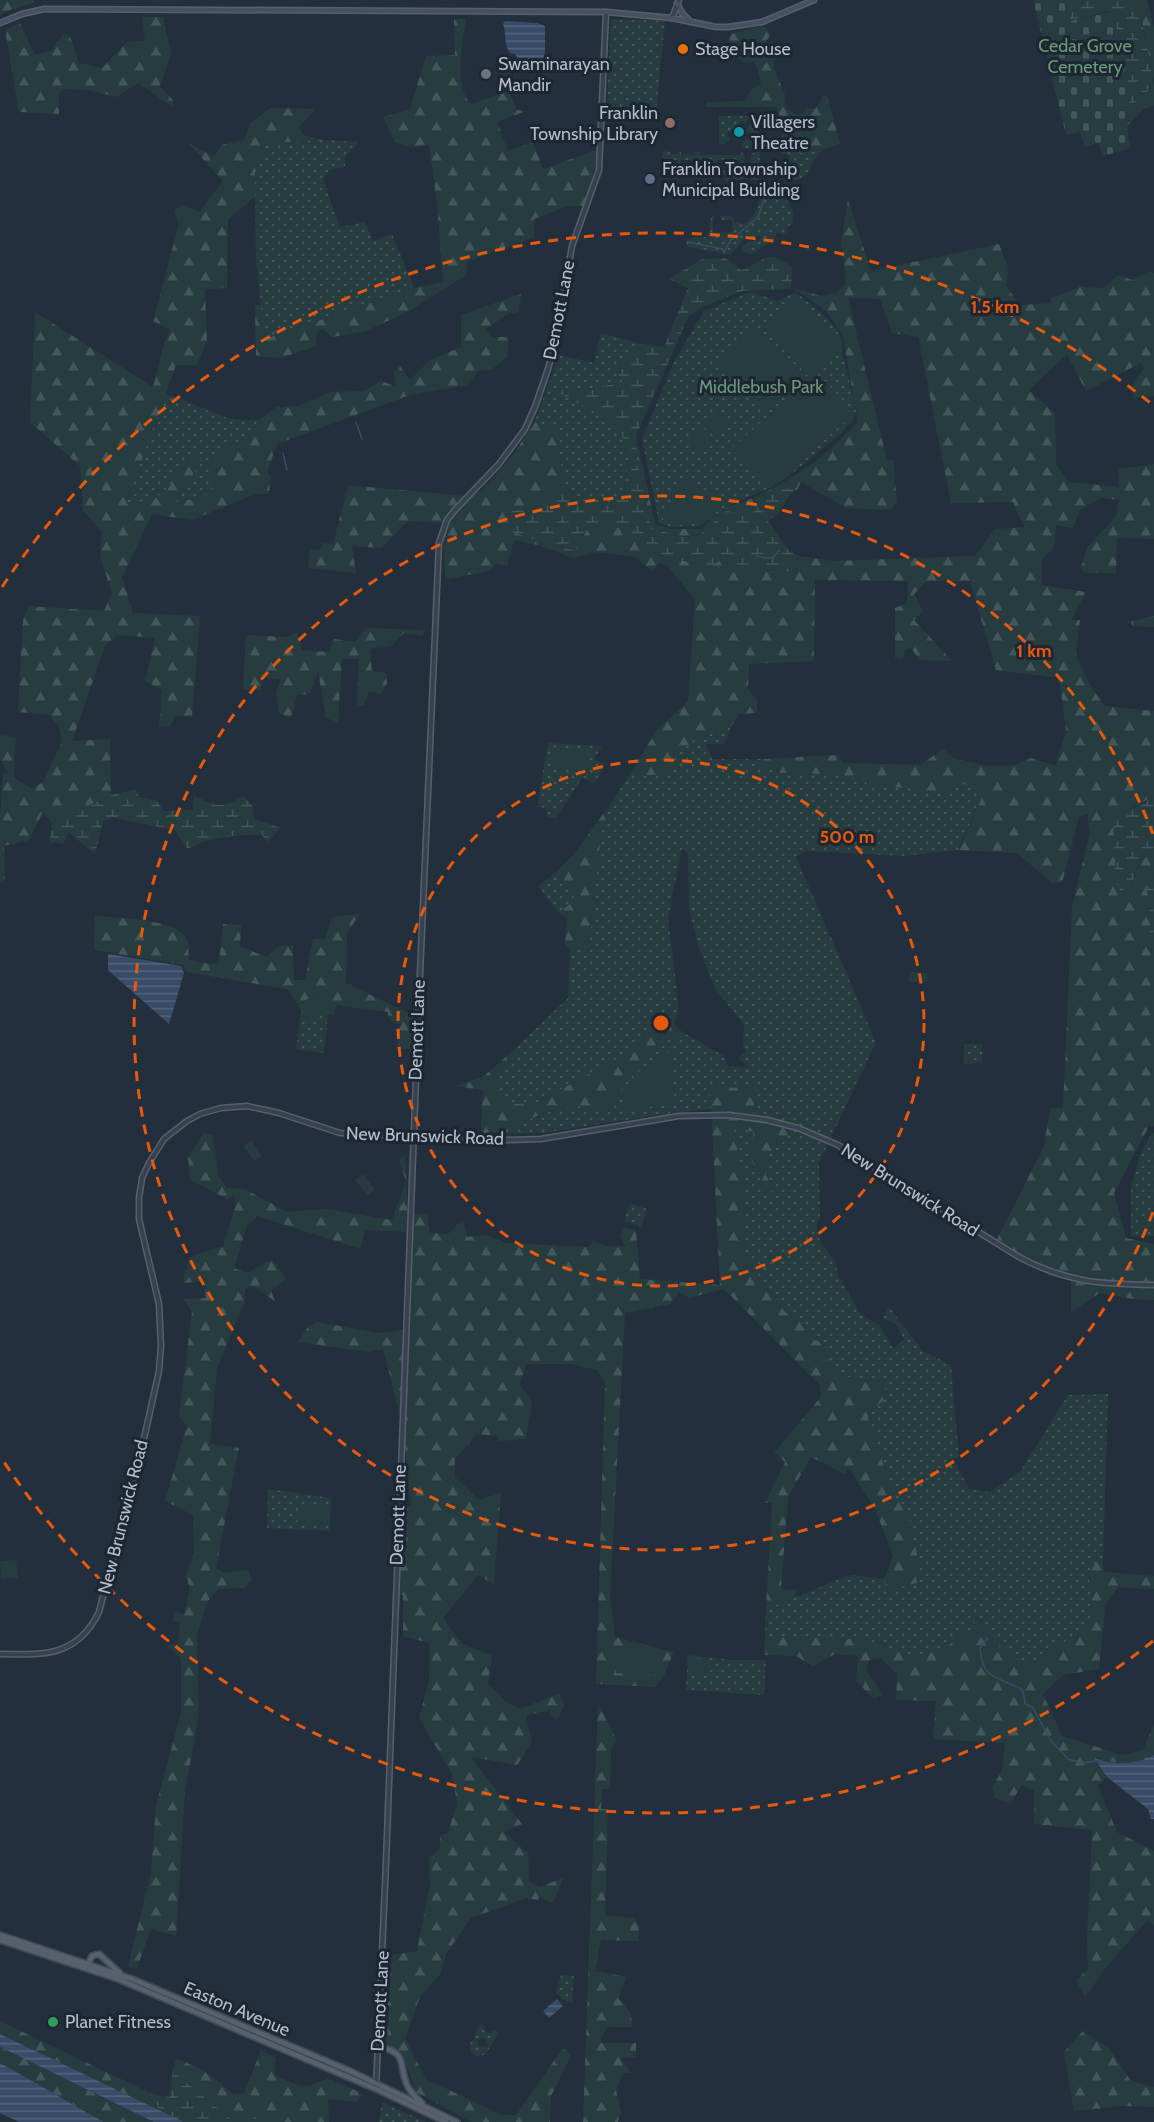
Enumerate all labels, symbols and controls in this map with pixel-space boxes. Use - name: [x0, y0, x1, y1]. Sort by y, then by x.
- park label: Cedar Grove Cemetery: [1038, 35, 1132, 78]
- place label: Stage House: [695, 38, 791, 60]
- marker: Stage House: [676, 42, 690, 56]
- place label: Swaminarayan Mandir: [498, 53, 610, 96]
- marker: Swaminarayan Mandir: [479, 67, 493, 81]
- place label: Franklin Township Library: [530, 102, 658, 145]
- place label: Villagers Theatre: [751, 111, 815, 154]
- marker: Franklin Township Library: [663, 116, 677, 130]
- marker: Villagers Theatre: [732, 125, 746, 139]
- place label: Franklin Township Municipal Building: [662, 158, 801, 201]
- marker: Franklin Township Municipal Building: [643, 172, 657, 186]
- street label: Demott Lane: [539, 258, 579, 362]
- text: 1.5 km: [971, 296, 1019, 318]
- park label: Middlebush Park: [699, 376, 824, 398]
- text: 1 km: [1016, 640, 1052, 662]
- text: 500 m: [820, 826, 874, 848]
- street label: Demott Lane: [404, 979, 430, 1081]
- centre of rings: [651, 1013, 671, 1033]
- street label: New Brunswick Road: [346, 1122, 504, 1150]
- street label: New Brunswick Road: [837, 1139, 983, 1241]
- street label: New Brunswick Road: [93, 1438, 153, 1596]
- street label: Demott Lane: [385, 1464, 411, 1566]
- street label: Demott Lane: [366, 1950, 394, 2052]
- street label: Easton Avenue: [181, 1977, 293, 2041]
- place label: Planet Fitness: [65, 2011, 171, 2033]
- marker: Planet Fitness: [46, 2015, 60, 2029]

